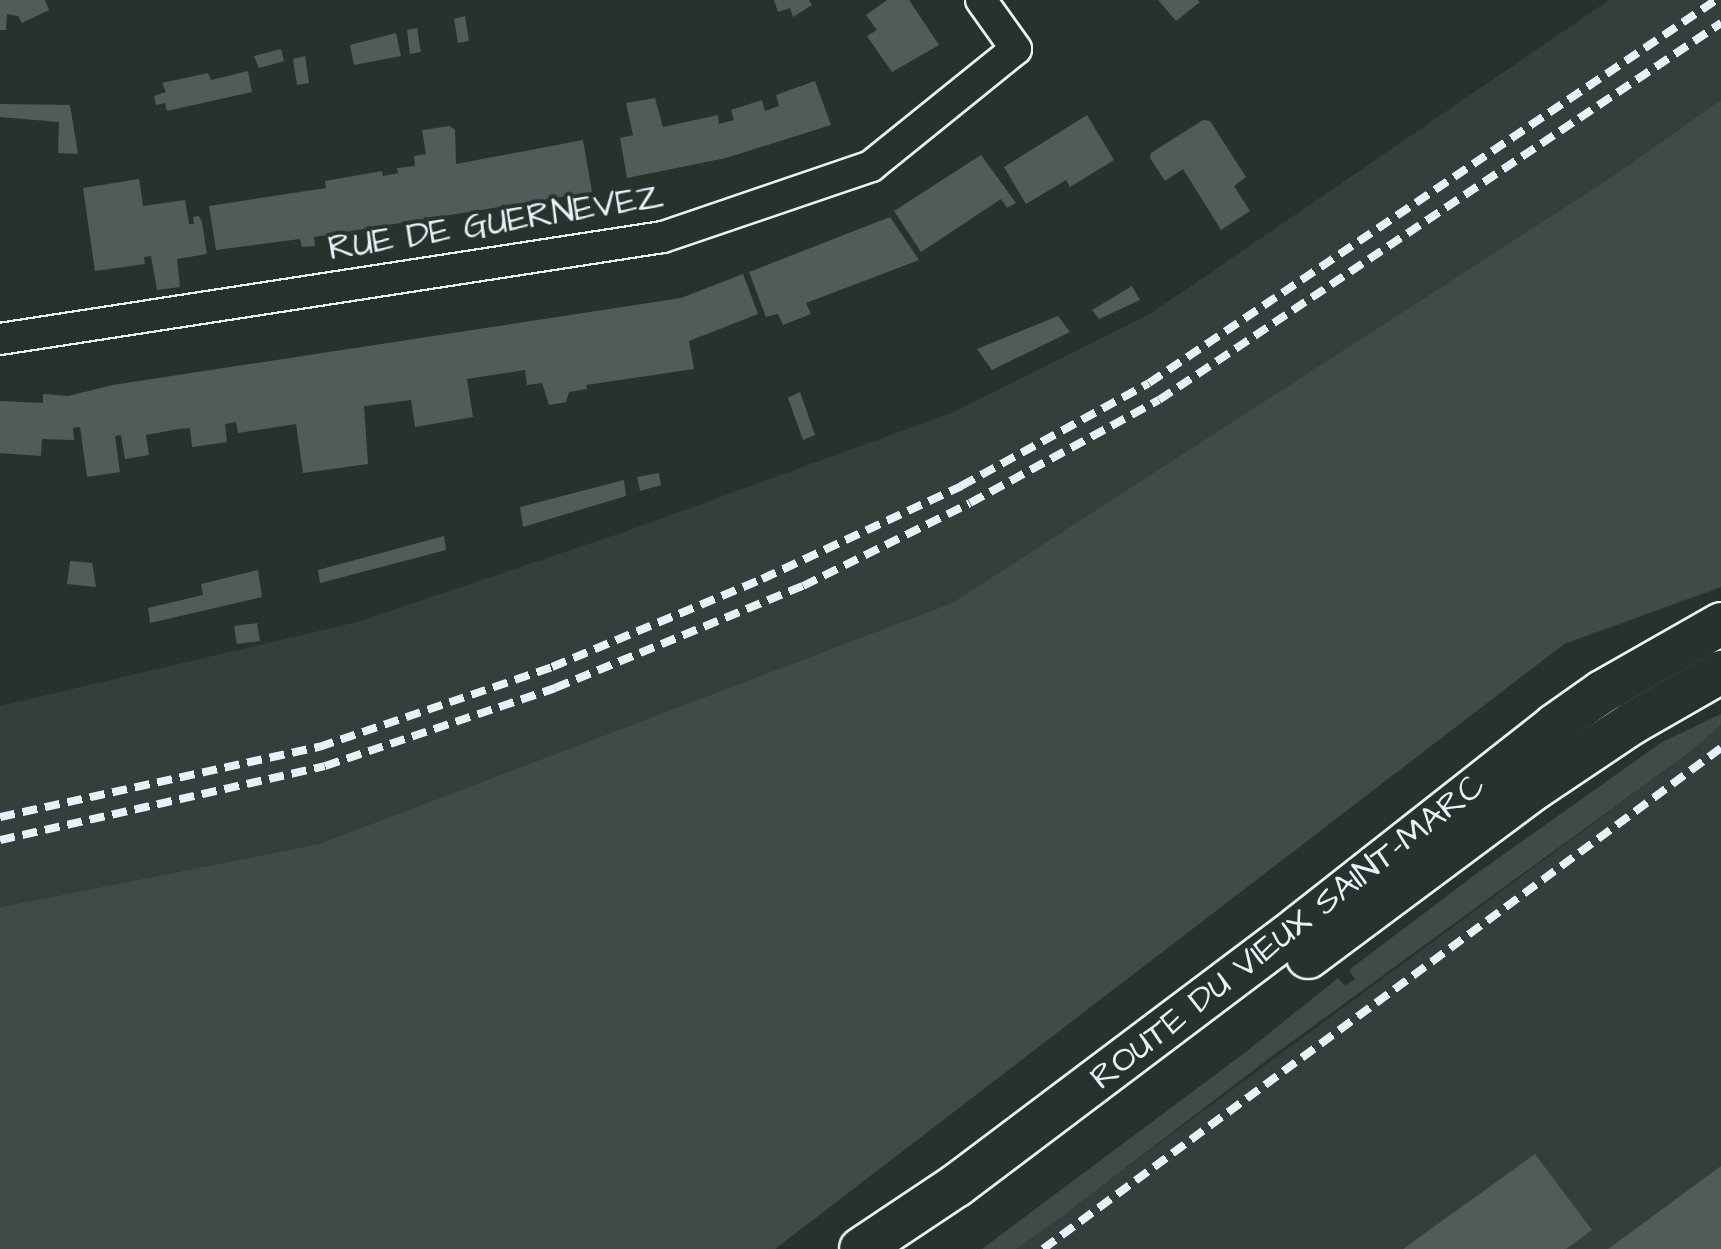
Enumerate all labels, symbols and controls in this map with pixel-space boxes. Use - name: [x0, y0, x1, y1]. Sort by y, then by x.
- street label: RUE DE GUERNEVEZ: [325, 176, 667, 270]
- street label: ROUTE DU VIEUX SAINT-MARC: [1082, 765, 1494, 1099]

